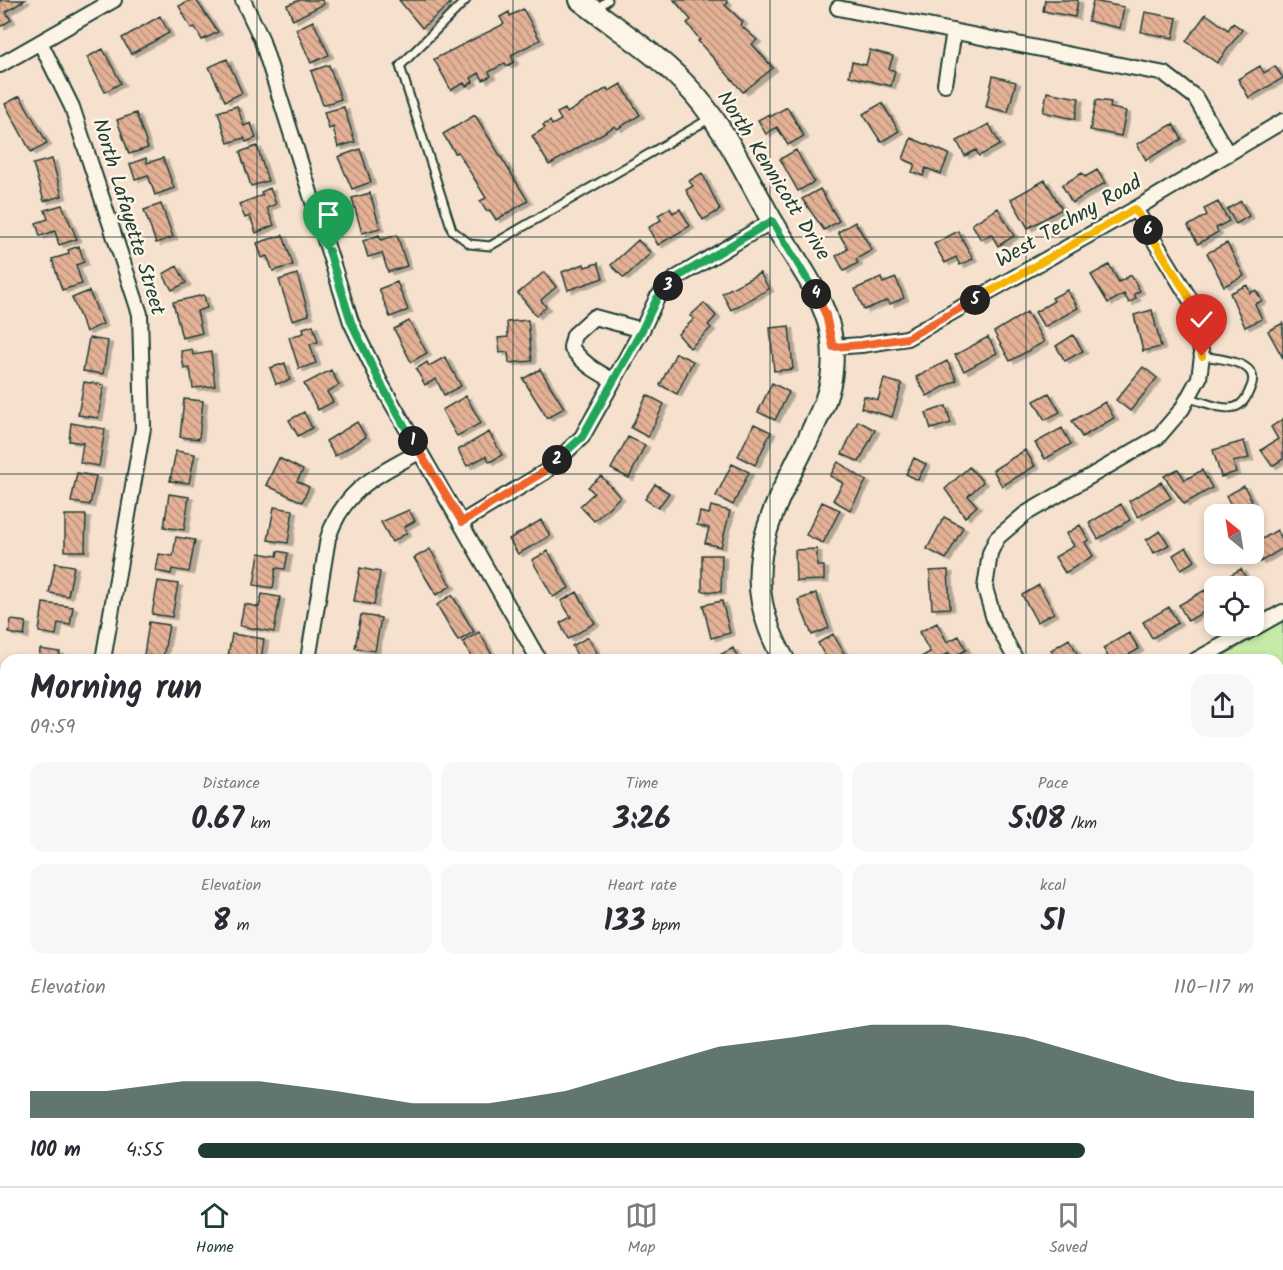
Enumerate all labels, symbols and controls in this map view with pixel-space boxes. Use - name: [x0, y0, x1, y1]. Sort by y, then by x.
- street label: North Kennicott Drive: [707, 85, 839, 268]
- street label: North Lafayette Street: [82, 115, 174, 320]
- street label: West Techny Road: [990, 166, 1149, 277]
- pin: [303, 189, 354, 251]
- icon: arrive: [312, 198, 345, 231]
- pin: 6: [1133, 215, 1163, 245]
- text: 6: [1144, 217, 1152, 242]
- pin: 3: [653, 271, 683, 301]
- text: 3: [664, 273, 672, 298]
- pin: 4: [801, 279, 831, 309]
- text: 4: [812, 281, 820, 306]
- pin: 5: [960, 285, 990, 315]
- text: 5: [971, 287, 979, 312]
- pin: [1176, 294, 1227, 356]
- icon: check: [1185, 303, 1218, 336]
- pin: 1: [398, 426, 428, 456]
- text: 1: [411, 428, 415, 453]
- pin: 2: [542, 445, 572, 475]
- text: 2: [552, 447, 562, 472]
- north arrow: [1204, 504, 1264, 564]
- map controls: [1204, 504, 1264, 636]
- button: locate: [1204, 576, 1264, 636]
- text: Morning run: [30, 663, 202, 716]
- button: share: [1191, 674, 1254, 737]
- text: 09:59: [30, 712, 75, 744]
- text: Distance: [202, 771, 260, 796]
- text: Time: [626, 771, 658, 796]
- text: Pace: [1038, 771, 1068, 796]
- text: 0.67: [191, 796, 244, 844]
- text: 3:26: [613, 796, 671, 844]
- text: 5:08: [1009, 796, 1065, 844]
- text: km: [244, 811, 271, 836]
- text: /km: [1065, 811, 1097, 836]
- text: Elevation: [201, 873, 261, 898]
- text: Heart rate: [607, 873, 677, 898]
- text: kcal: [1040, 873, 1066, 898]
- text: 8: [213, 898, 230, 946]
- text: 133: [603, 898, 645, 946]
- text: 51: [1041, 898, 1065, 946]
- text: m: [230, 913, 249, 938]
- text: bpm: [645, 913, 681, 938]
- text: Elevation: [30, 972, 106, 1004]
- text: 110–117 m: [1174, 972, 1254, 1004]
- text: 100 m: [30, 1135, 81, 1167]
- text: 4:55: [126, 1135, 163, 1167]
- tab: Home: [196, 1199, 234, 1260]
- tab: Map: [625, 1199, 658, 1260]
- tab: Saved: [1049, 1199, 1087, 1260]

